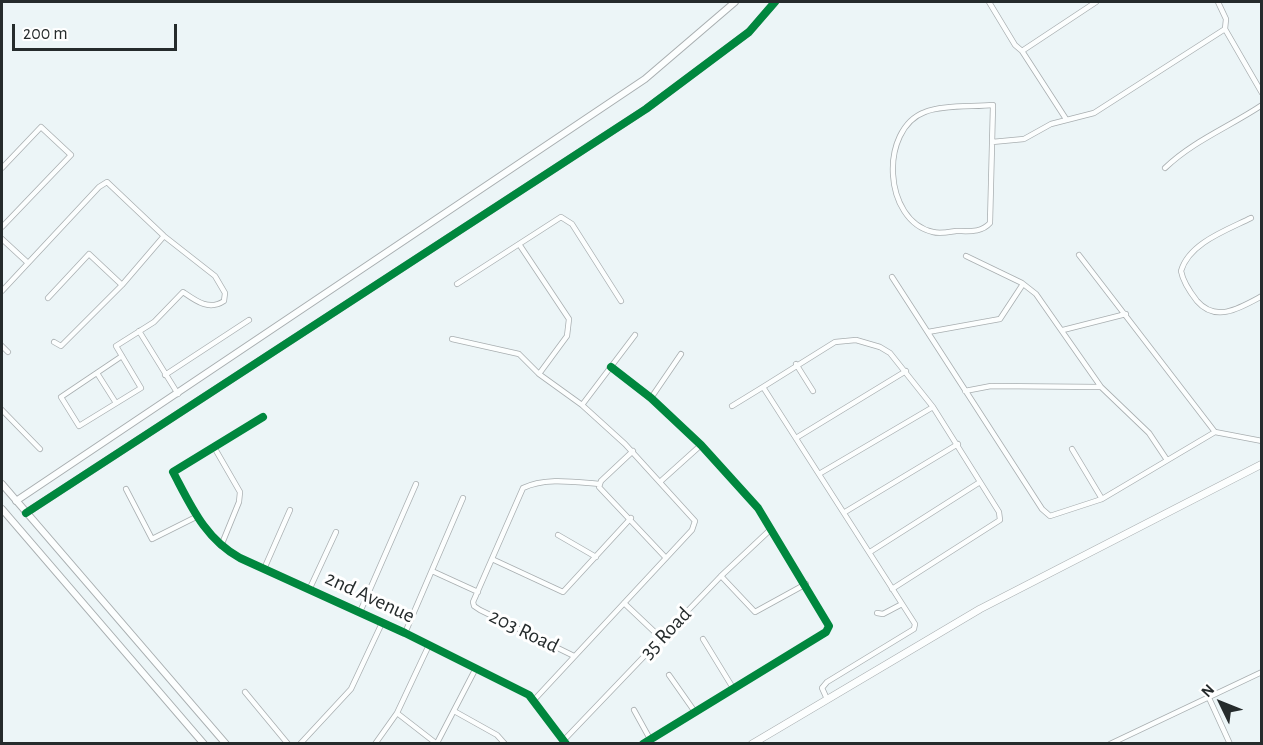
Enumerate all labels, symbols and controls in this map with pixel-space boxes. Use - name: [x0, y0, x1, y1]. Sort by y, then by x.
- scale bar: [15, 12, 180, 50]
- text: 200 m: [23, 25, 68, 43]
- street label: 2nd Avenue: [321, 565, 419, 629]
- street label: 35 Road: [635, 602, 697, 664]
- street label: 203 Road: [485, 603, 563, 659]
- north arrow: [1191, 673, 1251, 733]
- text: N: [1198, 681, 1217, 700]

